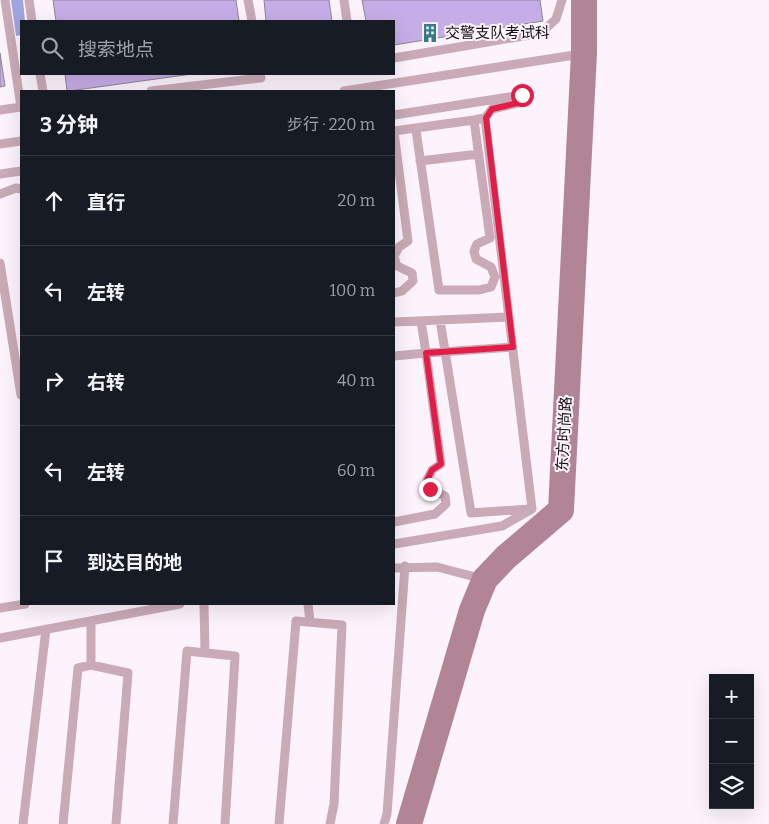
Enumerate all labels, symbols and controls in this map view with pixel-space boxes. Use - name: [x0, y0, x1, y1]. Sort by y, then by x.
- search box: [20, 20, 395, 75]
- building icon: 交警支队考试科: [419, 22, 441, 44]
- place label: 交警支队考试科: [445, 24, 550, 42]
- icon: search: [38, 34, 66, 62]
- text: 搜索地点: [78, 38, 154, 61]
- route start: [511, 84, 534, 107]
- text: 3 分钟: [40, 112, 98, 138]
- text: 步行 · 220 m: [287, 115, 375, 134]
- icon: ahead: [40, 187, 68, 215]
- text: 直行: [87, 191, 125, 214]
- text: 20 m: [338, 191, 375, 210]
- icon: left: [40, 277, 68, 305]
- text: 左转: [87, 281, 125, 304]
- text: 100 m: [330, 281, 375, 300]
- icon: right: [40, 367, 68, 395]
- text: 右转: [87, 371, 125, 394]
- text: 40 m: [337, 371, 375, 390]
- street label: 东方时尚路: [553, 396, 575, 472]
- icon: left: [40, 457, 68, 485]
- text: 左转: [87, 461, 125, 484]
- text: 60 m: [337, 461, 375, 480]
- route end: [419, 478, 442, 501]
- icon: arrive: [40, 547, 68, 575]
- text: 到达目的地: [87, 551, 182, 574]
- map controls: [709, 674, 754, 809]
- button: +: [709, 674, 754, 719]
- button: −: [709, 719, 754, 764]
- button: layers: [709, 764, 754, 809]

